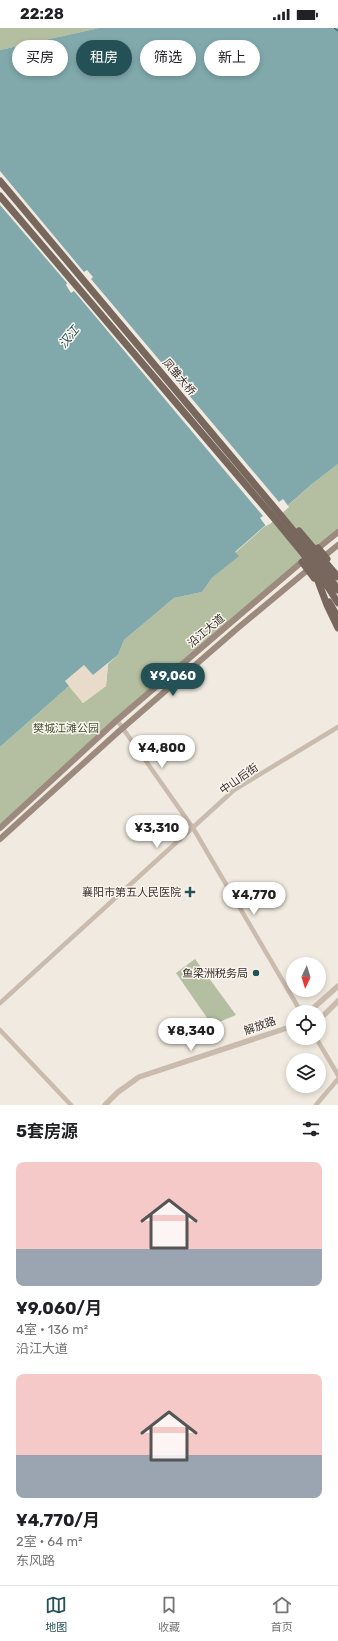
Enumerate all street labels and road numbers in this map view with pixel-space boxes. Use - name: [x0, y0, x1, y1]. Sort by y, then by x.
- street label: 凤雏大桥: [160, 356, 198, 398]
- street label: 沿江大道: [185, 612, 227, 650]
- street label: 中山后街: [217, 761, 261, 797]
- street label: 解放路: [242, 1014, 278, 1038]

